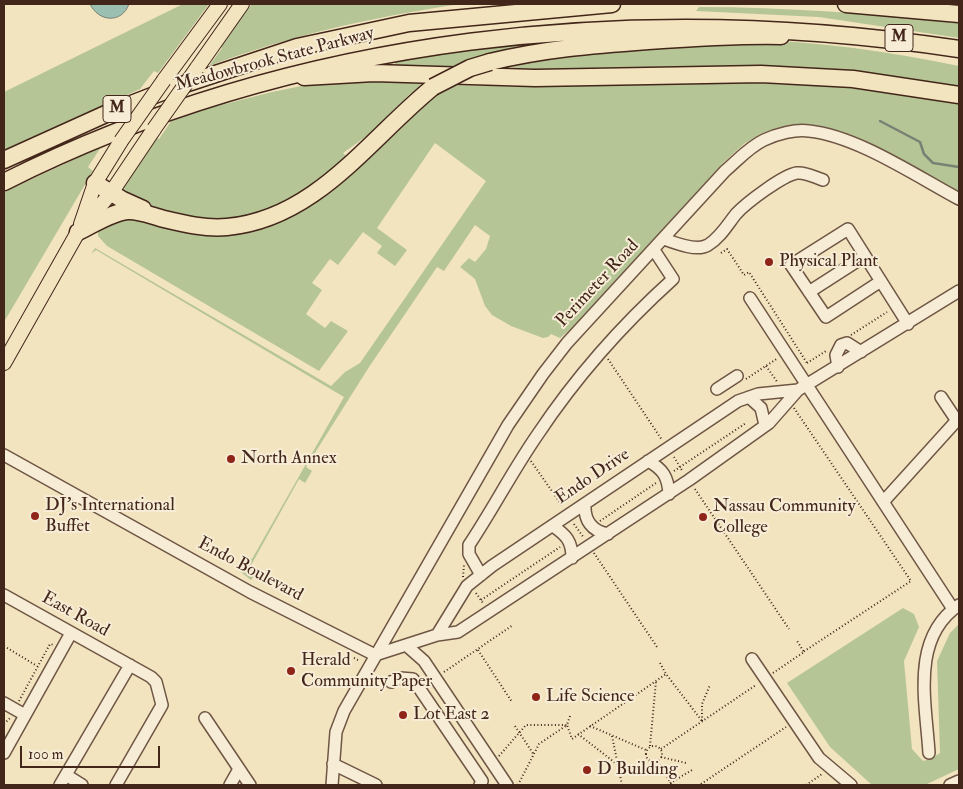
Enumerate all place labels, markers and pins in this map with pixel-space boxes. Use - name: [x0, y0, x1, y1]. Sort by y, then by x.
- place label: Physical Plant: [779, 251, 878, 273]
- marker: Physical Plant: [763, 256, 775, 268]
- place label: North Annex: [241, 448, 337, 470]
- marker: North Annex: [225, 453, 237, 465]
- place label: DJ's International Buffet: [45, 495, 175, 538]
- place label: Nassau Community College: [713, 496, 856, 538]
- marker: DJ's International Buffet: [29, 510, 41, 522]
- marker: Nassau Community College: [697, 511, 709, 523]
- place label: Herald Community Paper: [301, 650, 432, 692]
- marker: Herald Community Paper: [285, 665, 297, 677]
- place label: Life Science: [546, 686, 634, 708]
- marker: Life Science: [530, 691, 542, 703]
- place label: Lot East 2: [413, 704, 490, 726]
- marker: Lot East 2: [397, 709, 409, 721]
- place label: D Building: [597, 759, 678, 781]
- marker: D Building: [581, 764, 593, 776]

